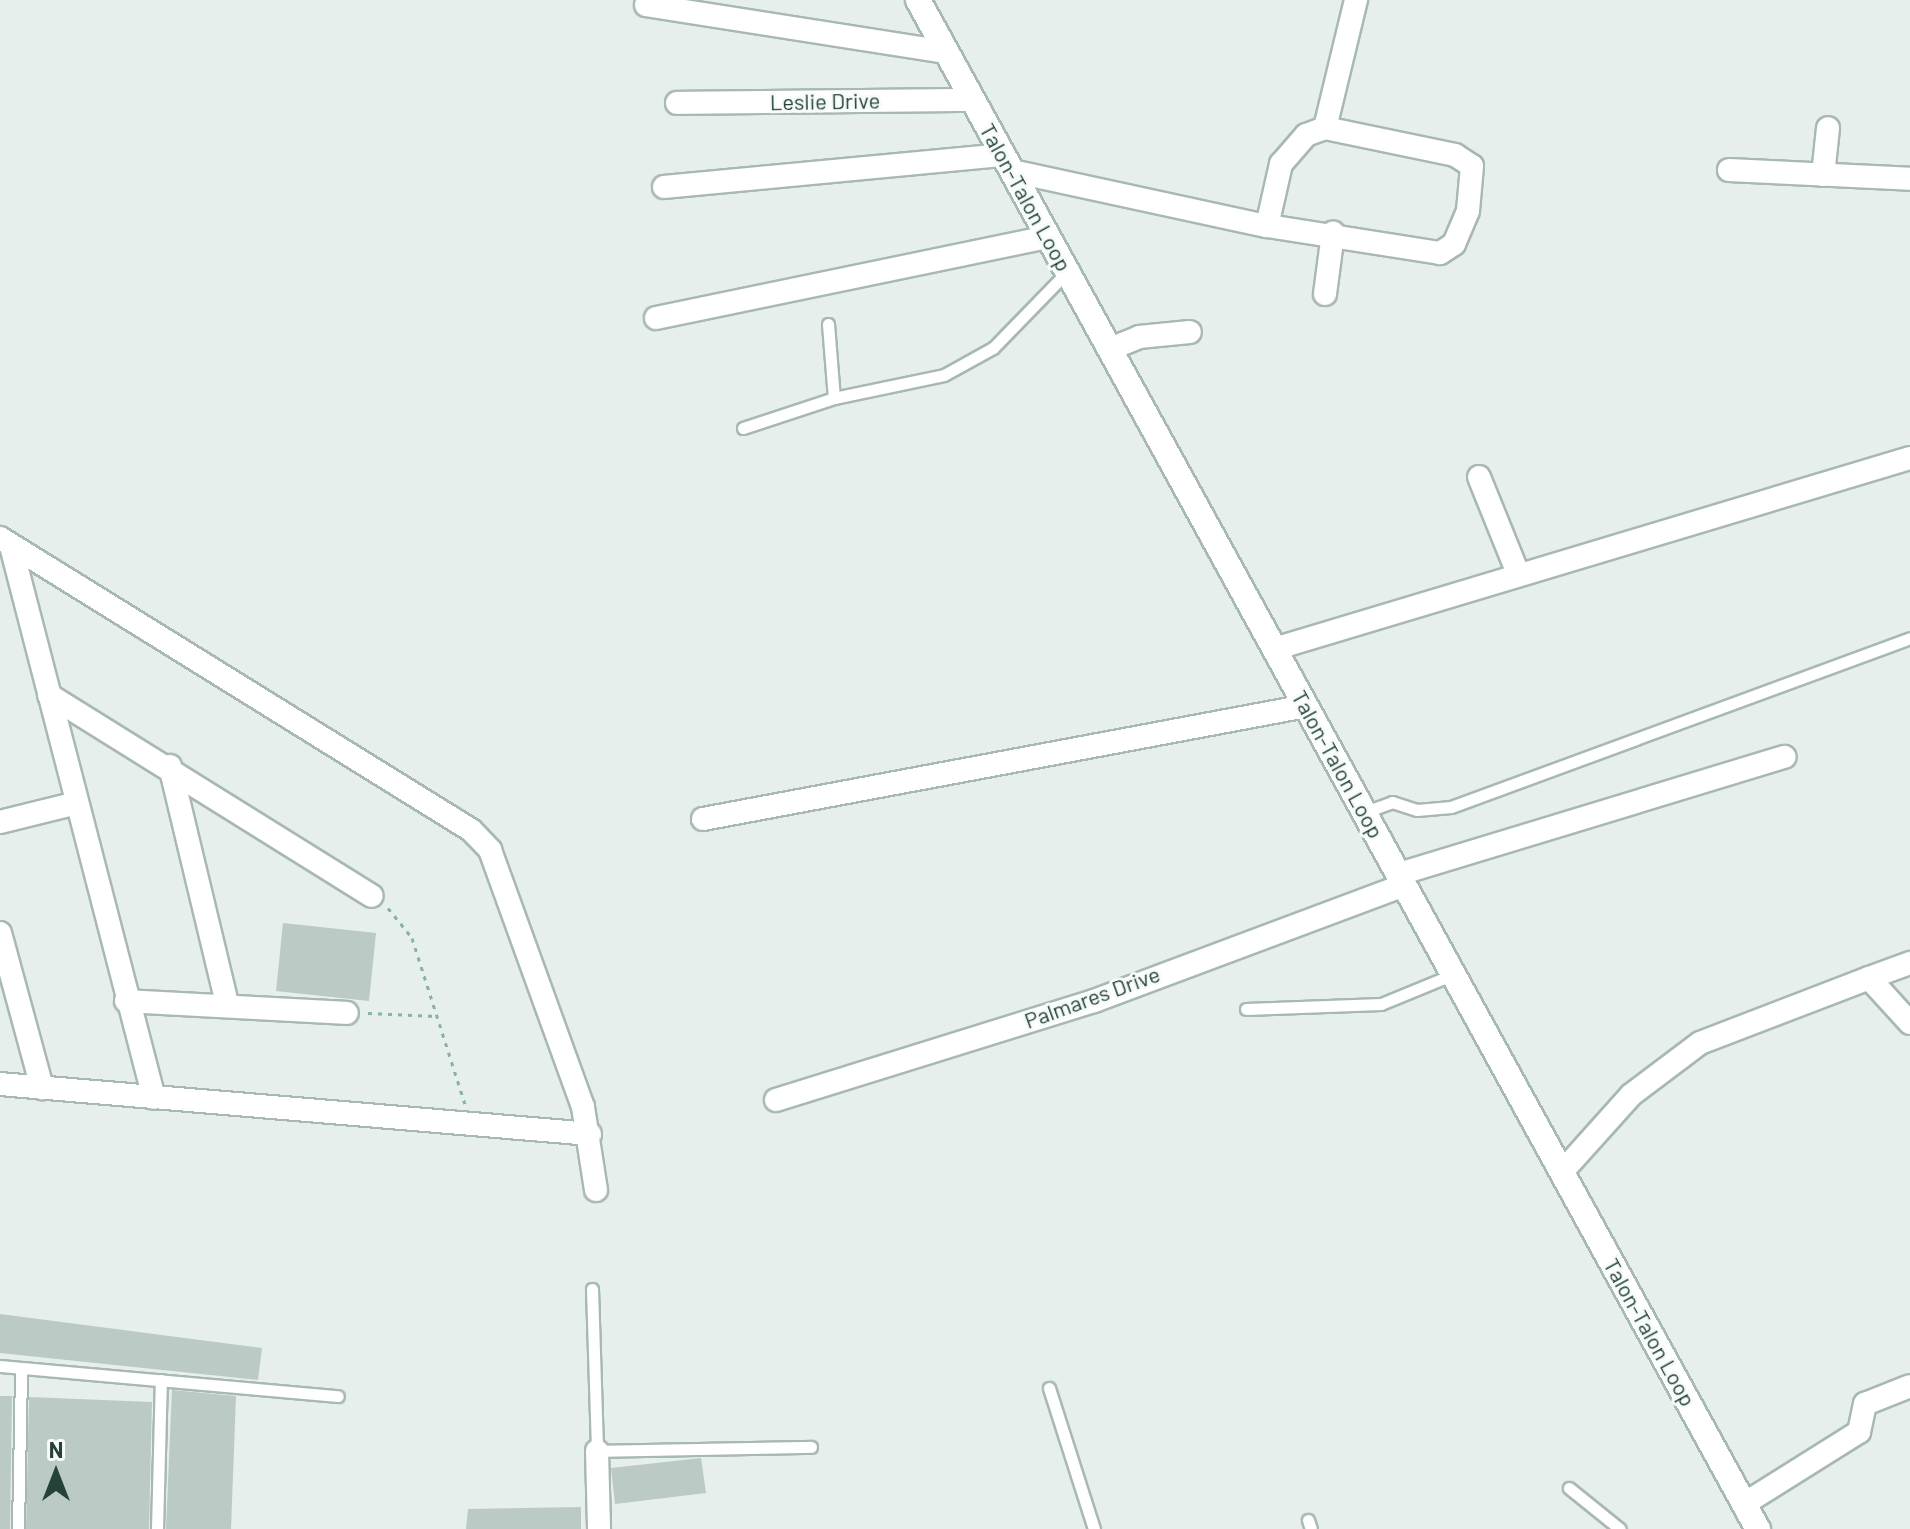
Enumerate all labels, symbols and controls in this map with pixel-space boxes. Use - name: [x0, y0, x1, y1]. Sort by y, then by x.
- street label: Leslie Drive: [770, 87, 880, 115]
- street label: Talon-Talon Loop: [974, 118, 1078, 276]
- street label: Talon-Talon Loop: [1286, 685, 1390, 843]
- street label: Palmares Drive: [1021, 960, 1163, 1034]
- street label: Talon-Talon Loop: [1598, 1253, 1702, 1411]
- north arrow: [16, 1433, 96, 1513]
- text: N: [49, 1436, 63, 1462]

